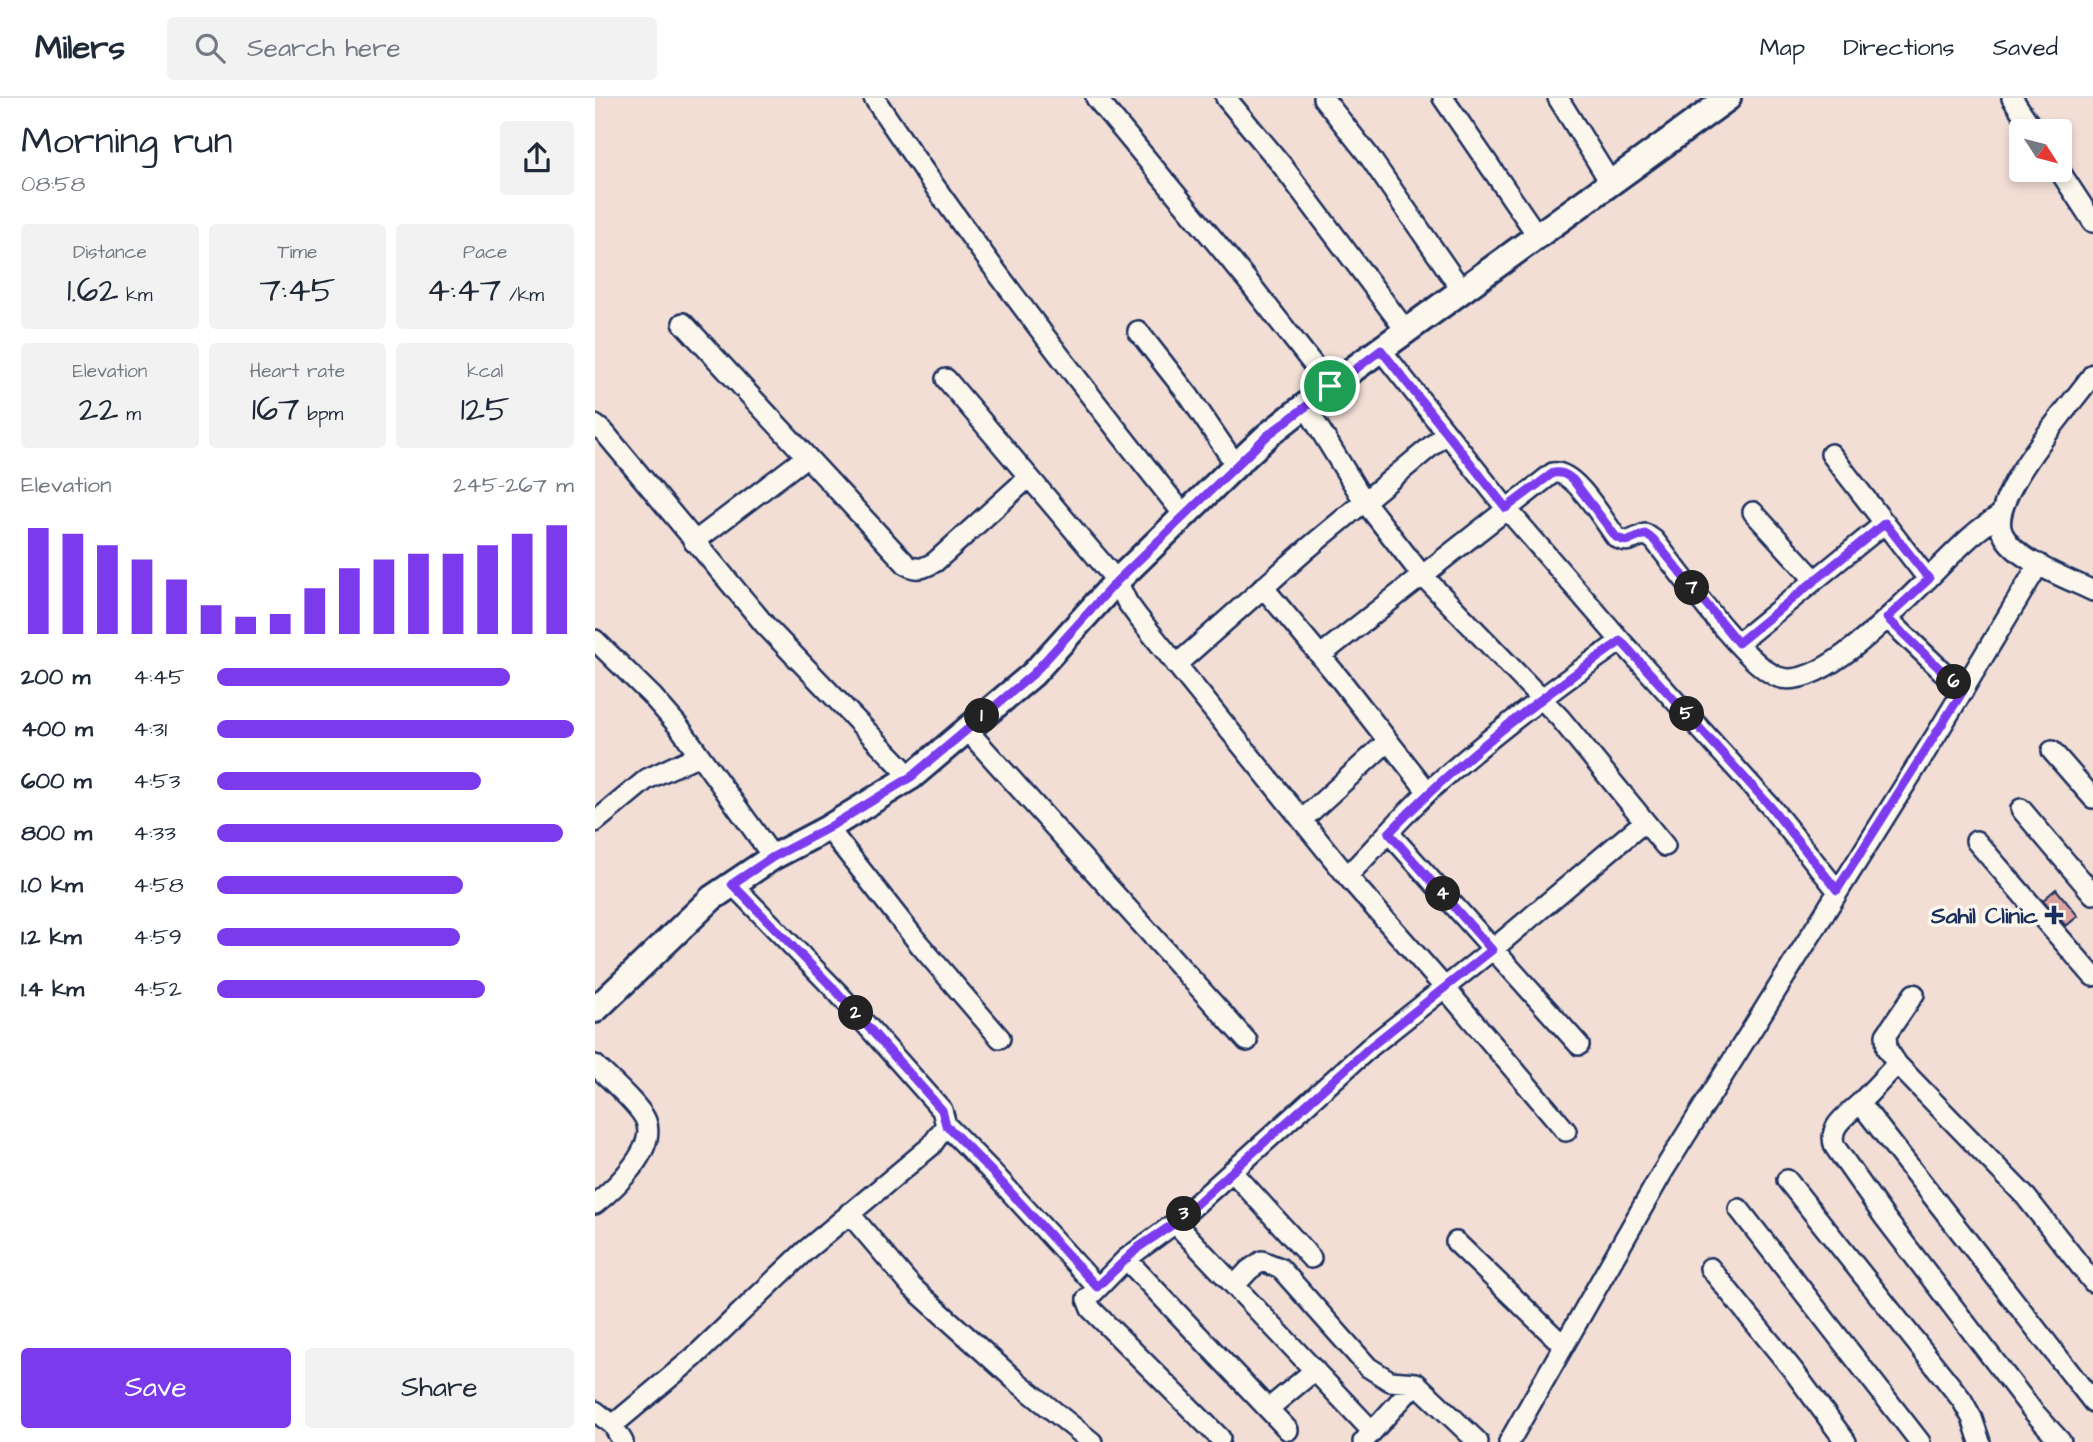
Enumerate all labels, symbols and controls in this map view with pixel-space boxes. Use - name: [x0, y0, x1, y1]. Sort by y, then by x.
- search box: [167, 17, 657, 80]
- text: Milers: [35, 25, 125, 71]
- icon: search: [191, 29, 229, 67]
- text: Search here: [247, 30, 401, 66]
- text: Map: [1760, 31, 1805, 65]
- text: Directions: [1843, 31, 1955, 65]
- text: Saved: [1993, 31, 2058, 65]
- text: Morning run: [21, 116, 233, 168]
- north arrow: [2009, 119, 2072, 182]
- map controls: [2009, 119, 2072, 182]
- button: share: [500, 121, 574, 195]
- text: 08:58: [21, 168, 85, 200]
- text: Distance: [73, 239, 147, 266]
- text: Time: [278, 239, 317, 266]
- text: Pace: [463, 239, 507, 266]
- text: 1.62: [67, 266, 118, 315]
- text: 7:45: [260, 266, 335, 315]
- text: 4:47: [426, 266, 501, 315]
- text: km: [118, 282, 153, 309]
- text: /km: [501, 282, 544, 309]
- pin: [1300, 356, 1360, 416]
- text: Elevation: [72, 358, 147, 385]
- text: Heart rate: [250, 358, 345, 385]
- text: kcal: [467, 358, 503, 385]
- icon: arrive: [1311, 367, 1349, 405]
- text: 22: [79, 385, 119, 434]
- text: 167: [252, 385, 300, 434]
- text: 125: [461, 385, 510, 434]
- text: m: [119, 401, 141, 428]
- text: bpm: [300, 401, 343, 428]
- text: Elevation: [21, 469, 112, 501]
- text: 245–267 m: [453, 469, 574, 501]
- pin: 7: [1675, 570, 1709, 606]
- text: 7: [1686, 574, 1697, 601]
- text: 200 m: [21, 661, 90, 693]
- text: 4:45: [133, 661, 184, 693]
- pin: 6: [1937, 664, 1971, 700]
- text: 6: [1948, 668, 1959, 695]
- pin: 5: [1669, 696, 1705, 732]
- pin: 1: [965, 698, 999, 734]
- text: 5: [1680, 700, 1693, 727]
- text: 1: [980, 702, 983, 729]
- text: 400 m: [21, 713, 93, 745]
- text: 4:31: [133, 713, 167, 745]
- text: 600 m: [21, 765, 92, 797]
- text: 4:53: [133, 765, 180, 797]
- text: 800 m: [21, 817, 92, 849]
- text: 4:33: [133, 817, 176, 849]
- text: 1.0 km: [21, 869, 83, 901]
- text: 4:58: [133, 869, 184, 901]
- pin: 4: [1425, 876, 1461, 912]
- text: 4: [1436, 880, 1449, 907]
- place label: Sahil Clinic: [1930, 900, 2038, 932]
- marker: Sahil Clinic: [2044, 905, 2064, 925]
- text: 1.2 km: [21, 921, 82, 953]
- text: 4:59: [133, 921, 182, 953]
- text: 1.4 km: [21, 973, 84, 1005]
- text: 4:52: [133, 973, 182, 1005]
- pin: 2: [839, 996, 873, 1030]
- text: 2: [850, 999, 861, 1026]
- pin: 3: [1167, 1196, 1201, 1232]
- text: 3: [1179, 1200, 1188, 1227]
- button: Save: [21, 1348, 291, 1428]
- button: Share: [305, 1348, 574, 1428]

